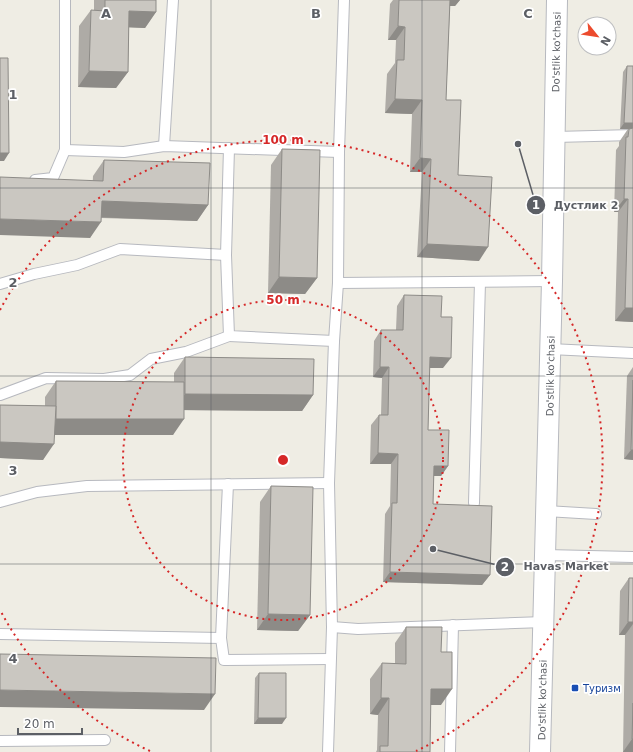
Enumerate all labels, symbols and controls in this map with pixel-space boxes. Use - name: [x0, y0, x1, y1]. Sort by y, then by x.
- text: A: [101, 6, 111, 21]
- text: B: [311, 6, 321, 21]
- text: C: [523, 6, 533, 21]
- street label: Do'stlik ko'chasi: [550, 12, 563, 92]
- north arrow: [577, 16, 617, 56]
- text: N: [597, 34, 613, 48]
- text: 1: [8, 87, 18, 102]
- text: 100 m: [262, 133, 304, 147]
- callout: Дустлик 2: [526, 193, 626, 216]
- text: 1: [532, 198, 540, 212]
- text: Дустлик 2: [554, 199, 618, 212]
- text: 2: [8, 275, 18, 290]
- text: 50 m: [266, 293, 300, 307]
- street label: Do'stlik ko'chasi: [544, 336, 557, 416]
- centre of rings: [276, 453, 290, 467]
- text: 3: [8, 463, 18, 478]
- callout: Havas Market: [495, 555, 616, 578]
- text: 2: [501, 560, 509, 574]
- text: Havas Market: [523, 560, 609, 573]
- text: 4: [8, 651, 18, 666]
- street label: Do'stlik ko'chasi: [536, 660, 549, 740]
- marker: Туризм: [570, 683, 580, 693]
- place label: Туризм: [582, 683, 621, 694]
- scale bar: [18, 710, 82, 736]
- text: 20 m: [24, 717, 55, 731]

